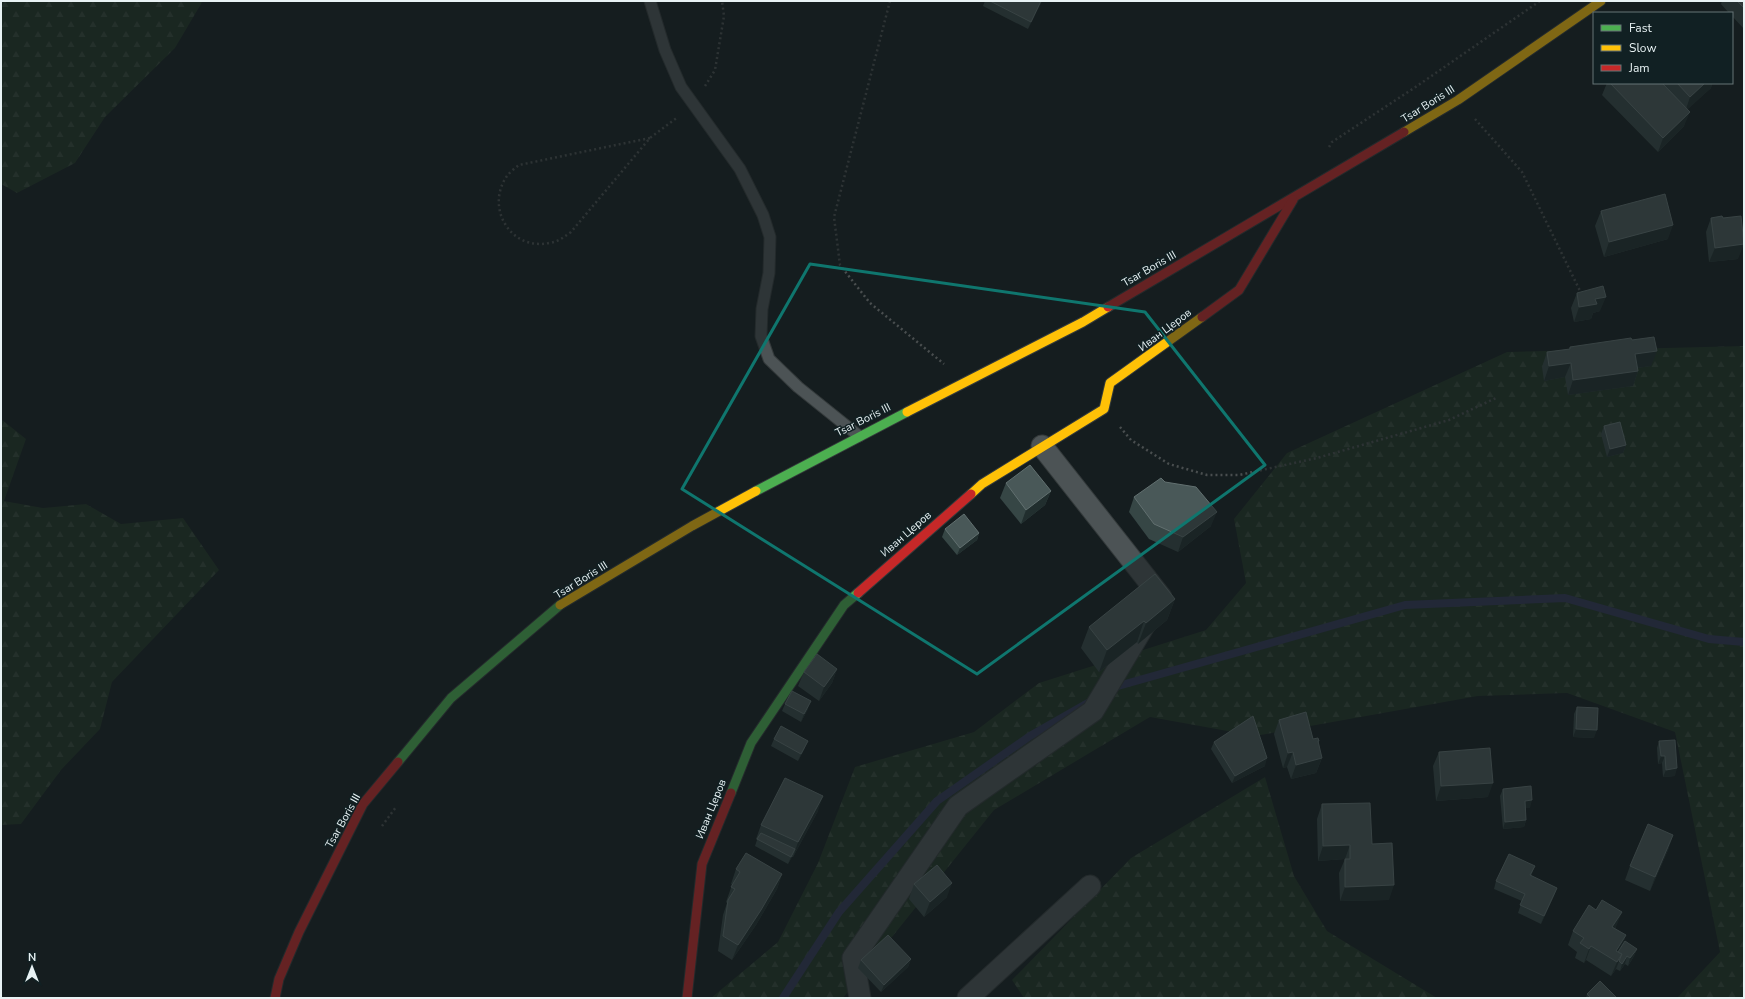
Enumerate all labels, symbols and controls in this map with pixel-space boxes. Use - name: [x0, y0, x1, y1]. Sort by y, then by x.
- legend: [1593, 12, 1733, 84]
- text: Fast: [1629, 20, 1652, 36]
- text: Slow: [1629, 40, 1657, 56]
- text: Jam: [1628, 60, 1650, 76]
- street label: Tsar Boris III: [1398, 82, 1458, 126]
- street label: Tsar Boris III: [1119, 247, 1179, 291]
- street label: Иван Церов: [1135, 305, 1195, 355]
- street label: Tsar Boris III: [833, 400, 893, 440]
- street label: Иван Церов: [877, 508, 935, 560]
- street label: Tsar Boris III: [551, 558, 611, 602]
- street label: Иван Церов: [692, 777, 730, 841]
- street label: Tsar Boris III: [322, 791, 364, 851]
- north arrow: [12, 947, 52, 987]
- text: N: [28, 950, 36, 965]

